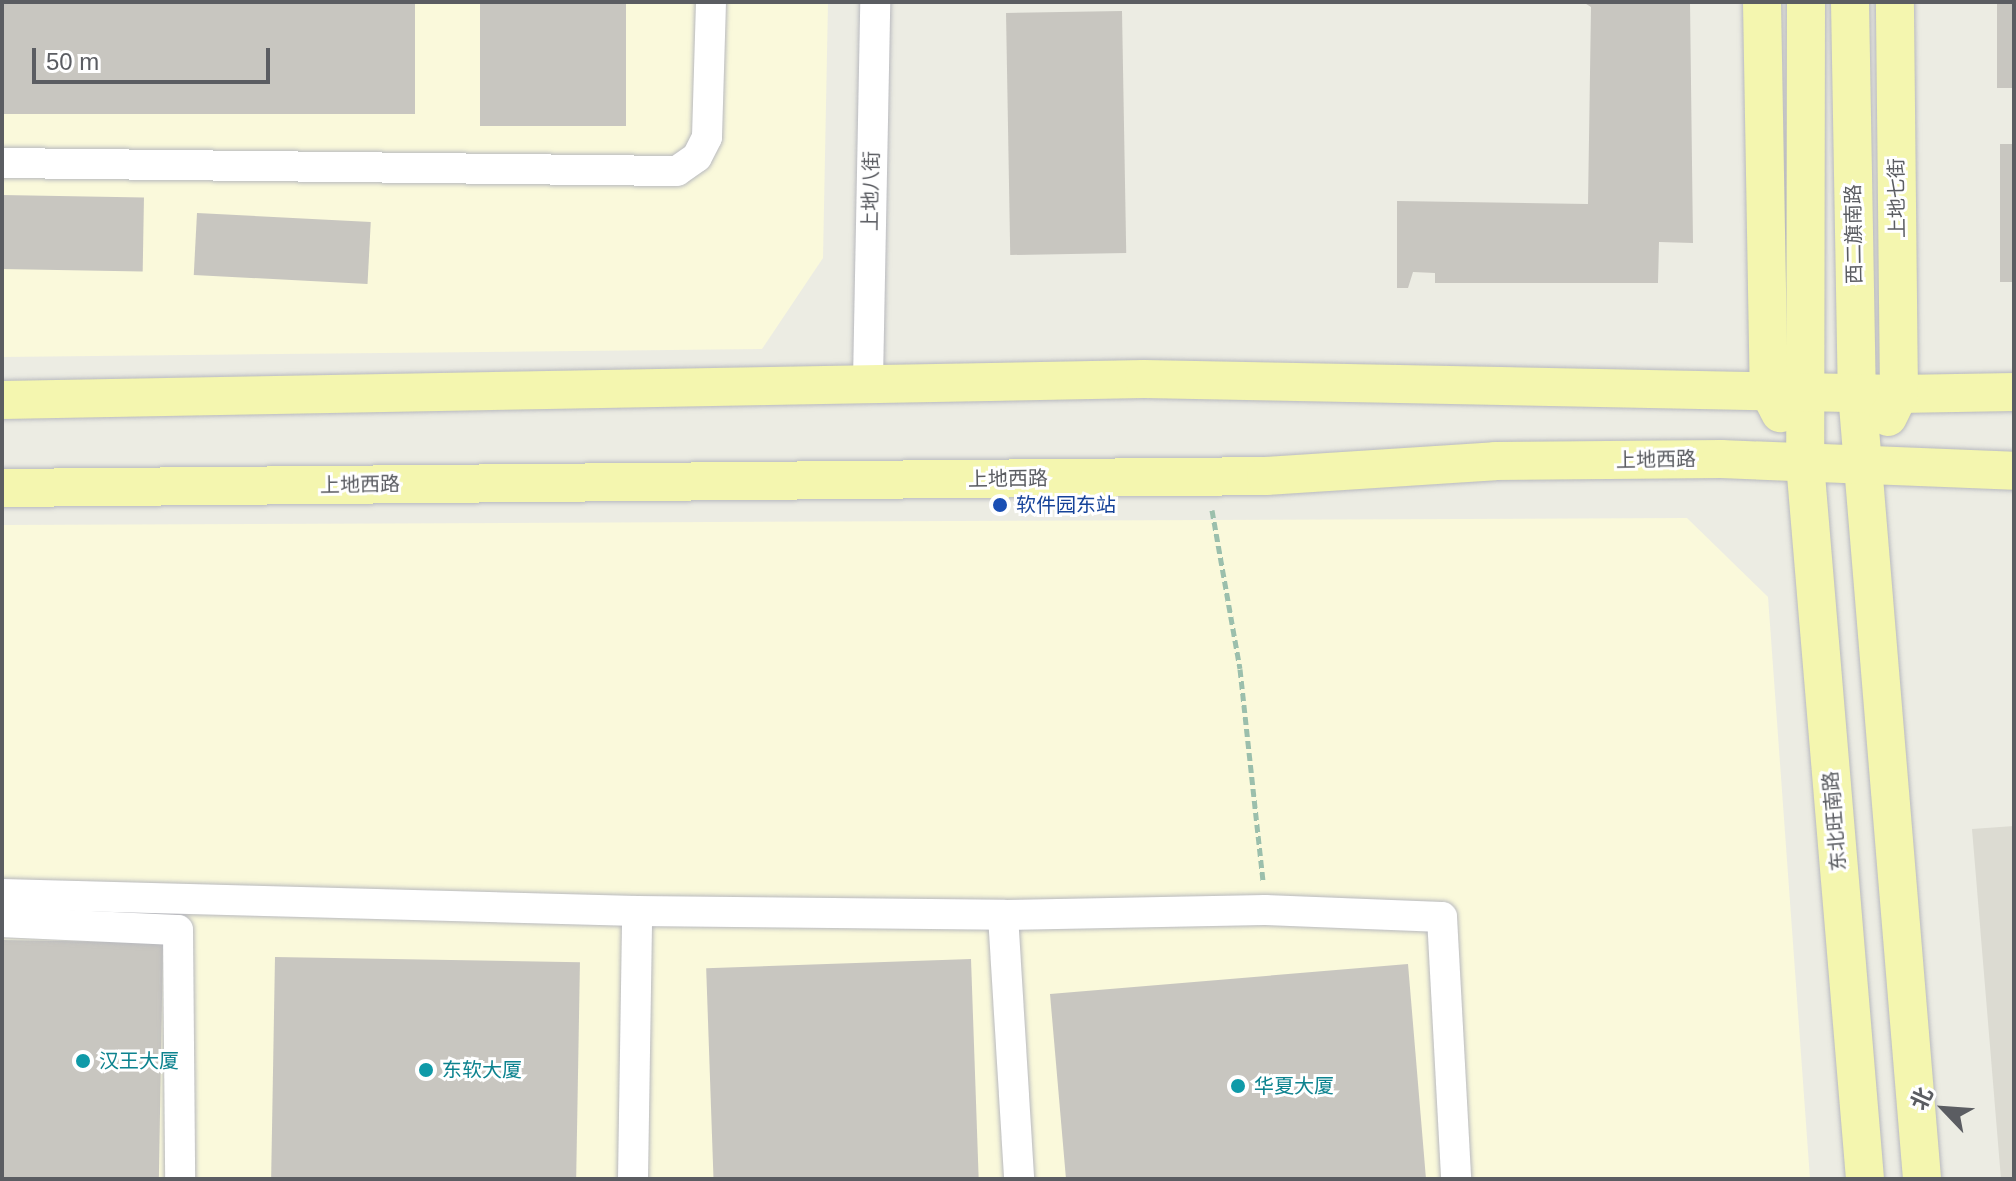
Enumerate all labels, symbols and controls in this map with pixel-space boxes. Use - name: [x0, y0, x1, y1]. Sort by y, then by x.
- scale bar: [36, 32, 274, 82]
- text: 50 m: [46, 48, 99, 75]
- street label: 上地八街: [858, 151, 884, 231]
- street label: 上地七街: [1884, 158, 1910, 238]
- street label: 西二旗南路: [1841, 184, 1867, 284]
- street label: 上地西路: [1616, 447, 1696, 473]
- street label: 上地西路: [968, 466, 1048, 492]
- street label: 上地西路: [320, 472, 400, 498]
- place label: 软件园东站: [1016, 493, 1116, 517]
- marker: 软件园东站: [991, 496, 1009, 514]
- street label: 东北旺南路: [1819, 770, 1851, 872]
- place label: 汉王大厦: [99, 1049, 179, 1073]
- marker: 汉王大厦: [74, 1052, 92, 1070]
- place label: 东软大厦: [442, 1058, 522, 1082]
- marker: 东软大厦: [417, 1061, 435, 1079]
- north arrow: [1904, 1069, 1984, 1149]
- place label: 华夏大厦: [1254, 1074, 1334, 1098]
- marker: 华夏大厦: [1229, 1077, 1247, 1095]
- text: 北: [1906, 1083, 1938, 1114]

